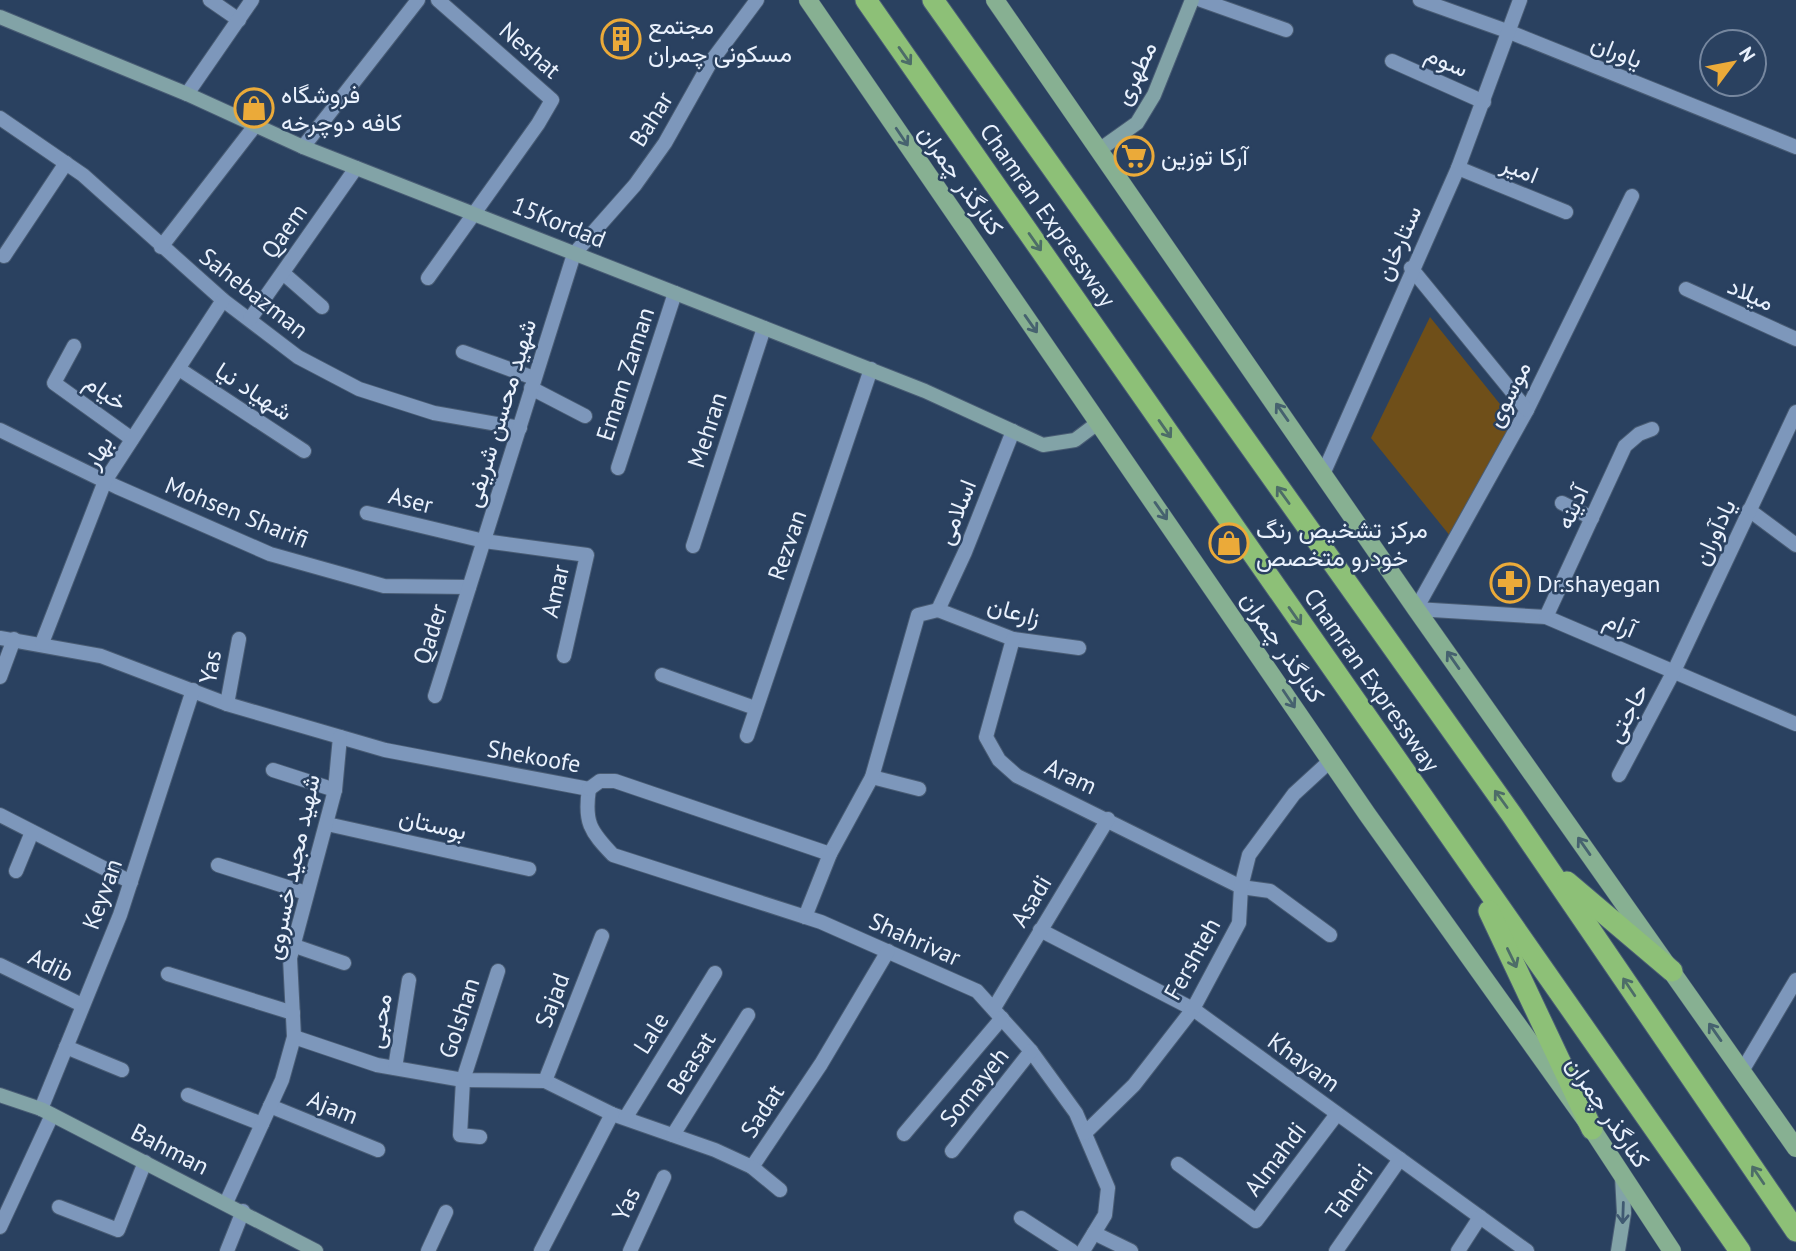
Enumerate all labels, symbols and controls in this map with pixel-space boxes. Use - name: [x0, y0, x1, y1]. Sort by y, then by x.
- place label: مجتمع مسکونی چمران: [648, 10, 792, 70]
- street label: Neshat: [493, 15, 567, 85]
- building icon: مجتمع مسکونی چمران: [600, 18, 642, 60]
- street label: یاوران: [1587, 27, 1647, 75]
- north arrow: [1698, 28, 1768, 98]
- street label: مطهری: [1106, 36, 1164, 110]
- street label: سوم: [1420, 38, 1473, 85]
- text: N: [1734, 42, 1761, 66]
- one-way arrow: [898, 46, 912, 65]
- place label: فروشگاه کافه دوچرخه: [281, 79, 402, 139]
- street label: Bahar: [622, 86, 680, 152]
- shop icon: فروشگاه کافه دوچرخه: [233, 87, 275, 129]
- street label: Chamran Expressway: [973, 117, 1123, 313]
- street label: کنارگذر چمران: [911, 119, 1010, 242]
- one-way arrow: [895, 127, 909, 146]
- supermarket icon: آرکا توزین: [1113, 135, 1155, 177]
- place label: آرکا توزین: [1161, 141, 1250, 172]
- street label: امیر: [1496, 147, 1543, 190]
- street label: 15Kordad: [508, 189, 610, 255]
- street label: Qaem: [254, 198, 314, 264]
- street label: ستارخان: [1368, 200, 1428, 286]
- one-way arrow: [1028, 232, 1042, 251]
- street label: Sahebazman: [193, 241, 315, 345]
- street label: میلاد: [1723, 270, 1779, 318]
- street label: Emam Zaman: [589, 303, 661, 445]
- one-way arrow: [1024, 314, 1038, 333]
- street label: شهید محسن شریفی: [457, 315, 543, 511]
- street label: شهیاد نیا: [210, 355, 298, 427]
- street label: موسوی: [1478, 356, 1538, 432]
- street label: خیام: [78, 366, 133, 419]
- street label: Mehran: [680, 388, 734, 472]
- one-way arrow: [1275, 403, 1289, 422]
- one-way arrow: [1158, 419, 1172, 438]
- street label: بهار: [76, 430, 120, 475]
- street label: Mohsen Sharifi: [161, 469, 313, 555]
- street label: اسلامی: [929, 475, 983, 549]
- street label: آدینه: [1548, 478, 1597, 534]
- street label: Aser: [386, 480, 436, 520]
- one-way arrow: [1276, 486, 1290, 505]
- street label: یادآوران: [1685, 494, 1743, 570]
- one-way arrow: [1154, 501, 1168, 521]
- street label: Rezvan: [761, 506, 813, 584]
- place label: مرکز تشخیص رنگ خودرو متخصص: [1256, 514, 1428, 573]
- shop icon: مرکز تشخیص رنگ خودرو متخصص: [1208, 522, 1250, 564]
- street label: Amar: [534, 561, 576, 621]
- pharmacy icon: Dr.shayegan: [1489, 562, 1531, 604]
- place label: Dr.shayegan: [1537, 568, 1660, 599]
- street label: Chamran Expressway: [1297, 582, 1447, 778]
- street label: کنارگذر چمران: [1233, 585, 1332, 709]
- street label: زارعان: [984, 589, 1044, 633]
- street label: Qader: [406, 600, 454, 668]
- street label: آرام: [1599, 603, 1643, 646]
- one-way arrow: [1288, 606, 1302, 625]
- street label: Yas: [192, 648, 228, 686]
- one-way arrow: [1445, 651, 1460, 670]
- street label: حاجتی: [1599, 678, 1655, 748]
- one-way arrow: [1282, 689, 1296, 708]
- street label: Shekoofe: [485, 733, 583, 779]
- street label: Aram: [1040, 751, 1102, 801]
- street label: شهید مجید خسروی: [257, 772, 327, 962]
- one-way arrow: [1494, 790, 1508, 809]
- street label: بوستان: [396, 801, 470, 847]
- one-way arrow: [1577, 837, 1591, 856]
- street label: Keyvan: [75, 854, 129, 934]
- street label: Asadi: [1003, 869, 1059, 933]
- street label: Shahrivar: [864, 905, 966, 973]
- street label: Fershteh: [1157, 912, 1227, 1006]
- street label: Adib: [23, 941, 79, 989]
- one-way arrow: [1506, 947, 1519, 968]
- street label: Sajad: [528, 968, 576, 1032]
- street label: Golshan: [431, 974, 487, 1062]
- one-way arrow: [1622, 978, 1637, 997]
- street label: محبی: [359, 991, 399, 1051]
- street label: Lale: [626, 1007, 676, 1059]
- one-way arrow: [1708, 1023, 1722, 1042]
- street label: Khayam: [1262, 1025, 1346, 1099]
- street label: Beasat: [660, 1026, 722, 1100]
- street label: Somayeh: [933, 1041, 1015, 1133]
- street label: کنارگذر چمران: [1558, 1050, 1657, 1174]
- street label: Sadat: [733, 1078, 791, 1144]
- street label: Ajam: [303, 1083, 363, 1131]
- street label: Bahman: [126, 1116, 214, 1182]
- street label: Almahdi: [1237, 1116, 1313, 1202]
- street label: Taheri: [1318, 1157, 1380, 1227]
- one-way arrow: [1750, 1166, 1765, 1185]
- street label: Yas: [605, 1182, 647, 1226]
- one-way arrow: [1617, 1201, 1630, 1224]

